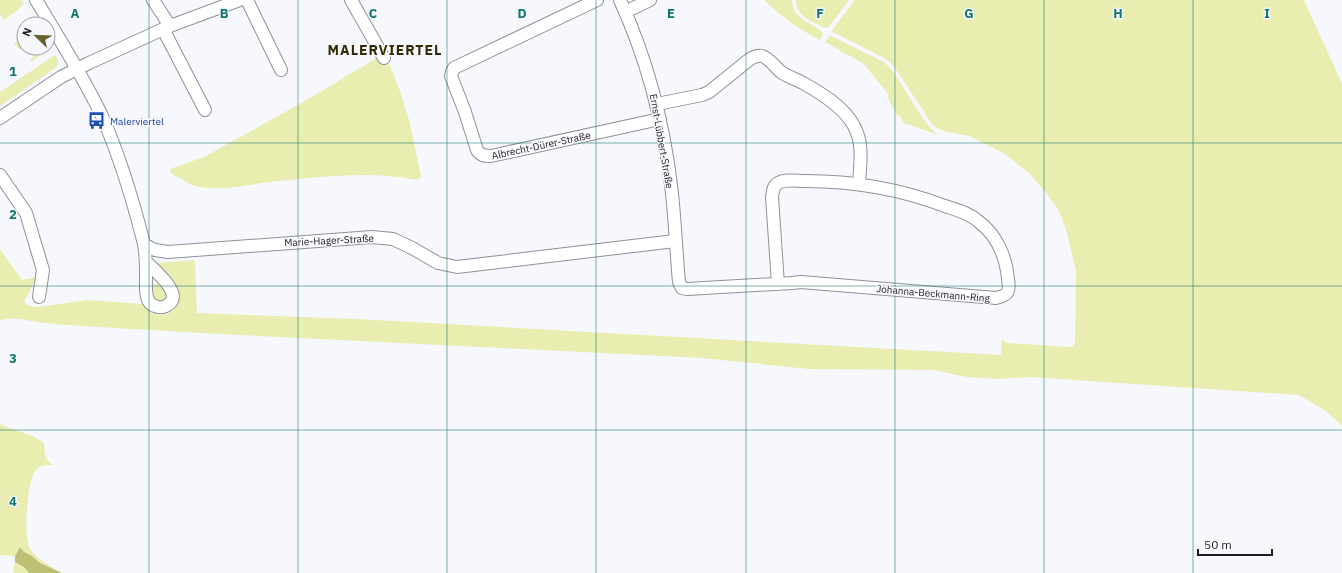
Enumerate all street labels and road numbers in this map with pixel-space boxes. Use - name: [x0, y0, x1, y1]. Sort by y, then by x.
- street label: Ernst-Lübbert-Straße: [647, 93, 676, 190]
- street label: Albrecht-Dürer-Straße: [490, 129, 592, 162]
- street label: Marie-Hager-Straße: [284, 232, 375, 249]
- street label: Johanna-Beckmann-Ring: [876, 282, 991, 305]

